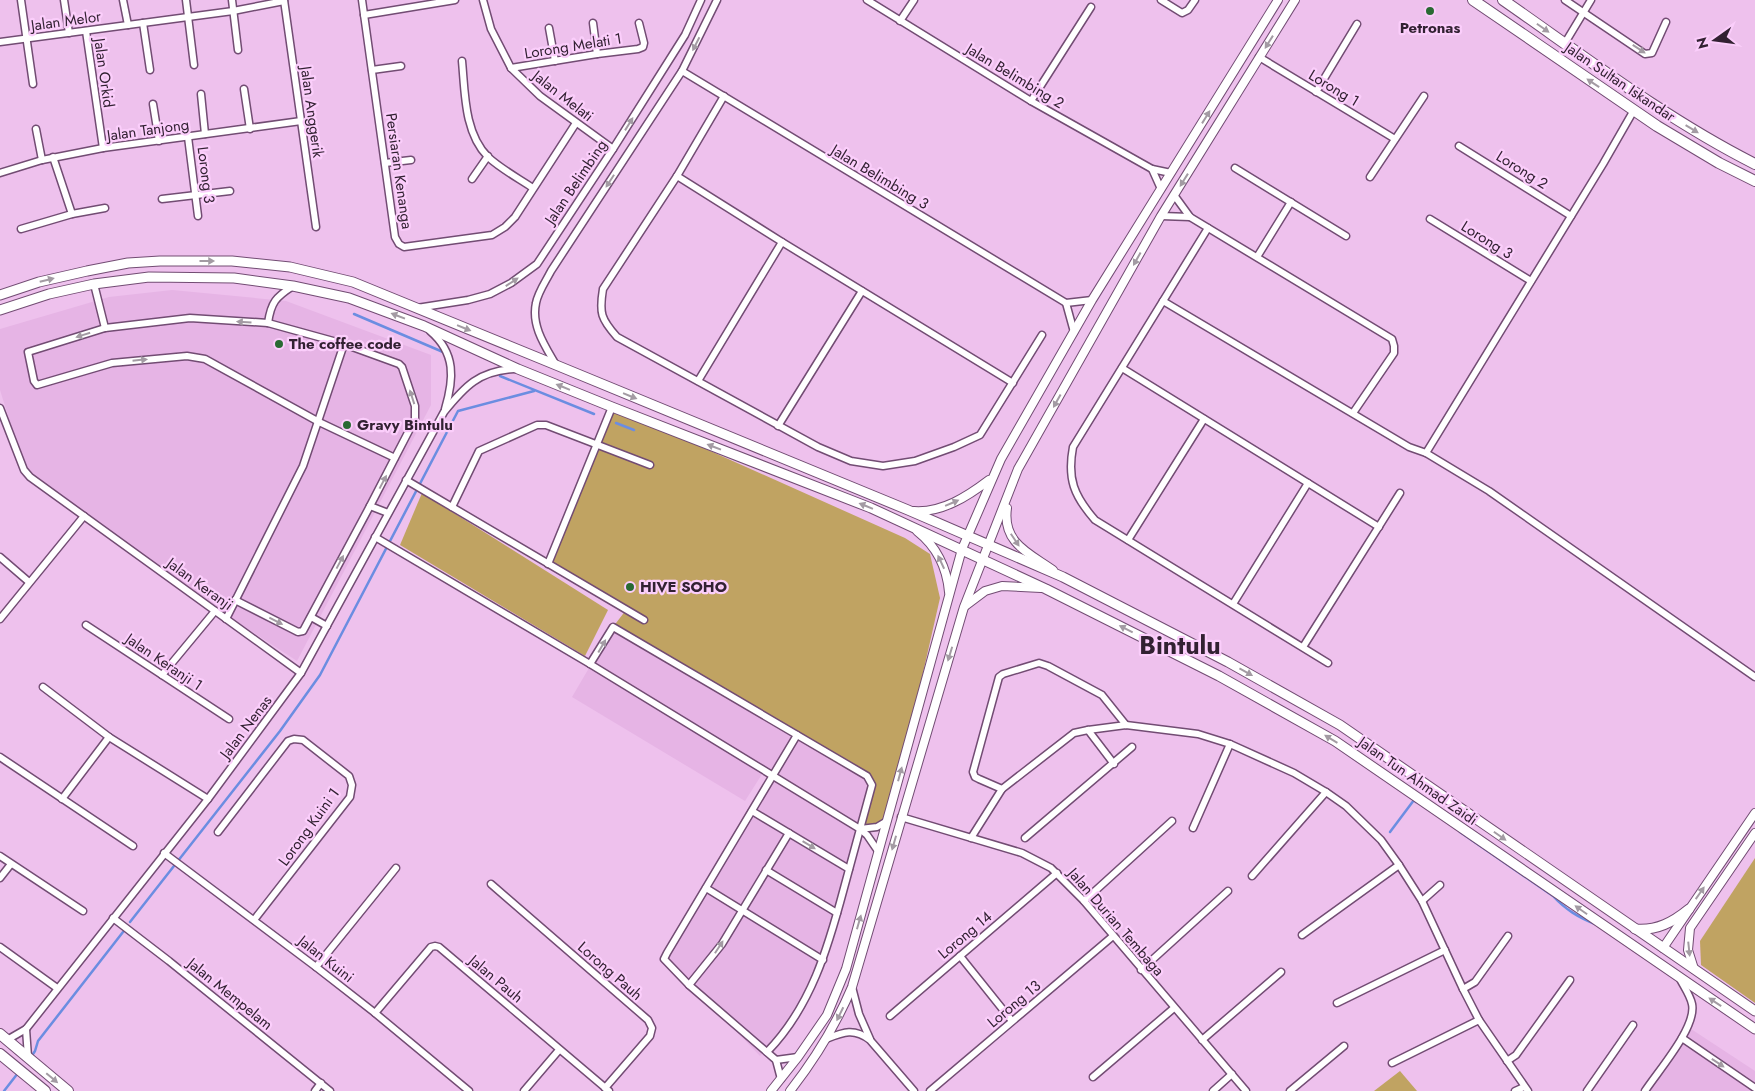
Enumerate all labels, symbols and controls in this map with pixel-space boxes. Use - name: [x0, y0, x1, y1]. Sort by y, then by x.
- street label: Jalan Melor: [28, 5, 103, 37]
- marker: Petronas: [1424, 5, 1436, 17]
- north arrow: [1690, 15, 1740, 65]
- place label: Petronas: [1400, 17, 1460, 39]
- one-way arrow: [1536, 23, 1550, 33]
- street label: Lorong Melati 1: [523, 27, 623, 65]
- street label: Jalan Orkid: [88, 35, 120, 109]
- one-way arrow: [1265, 35, 1274, 48]
- text: N: [1691, 35, 1713, 51]
- street label: Jalan Sultan Iskandar: [1559, 36, 1680, 128]
- one-way arrow: [692, 37, 700, 51]
- street label: Jalan Belimbing 2: [960, 37, 1068, 114]
- one-way arrow: [1632, 45, 1646, 54]
- street label: Jalan Anggerik: [294, 63, 329, 160]
- street label: Jalan Melati: [526, 64, 598, 127]
- street label: Lorong 1: [1304, 64, 1364, 112]
- one-way arrow: [1586, 78, 1600, 87]
- one-way arrow: [1201, 110, 1210, 123]
- street label: Persiaran Kenanga: [380, 112, 418, 230]
- street label: Jalan Tanjong: [103, 113, 191, 147]
- one-way arrow: [624, 118, 634, 131]
- one-way arrow: [1686, 124, 1699, 134]
- street label: Jalan Belimbing: [538, 135, 612, 230]
- street label: Jalan Belimbing 3: [825, 138, 933, 215]
- street label: Lorong 3: [192, 145, 220, 205]
- street label: Lorong 2: [1492, 145, 1552, 195]
- one-way arrow: [1179, 173, 1188, 186]
- one-way arrow: [605, 175, 614, 188]
- street label: Lorong 3: [1457, 216, 1517, 264]
- one-way arrow: [1133, 252, 1141, 266]
- one-way arrow: [199, 257, 215, 265]
- one-way arrow: [39, 276, 54, 284]
- one-way arrow: [505, 277, 519, 286]
- one-way arrow: [390, 312, 405, 320]
- one-way arrow: [236, 317, 252, 325]
- one-way arrow: [456, 324, 471, 332]
- one-way arrow: [75, 331, 90, 339]
- place label: The coffee code: [289, 333, 402, 355]
- marker: The coffee code: [273, 338, 285, 350]
- one-way arrow: [132, 356, 148, 364]
- one-way arrow: [556, 383, 571, 391]
- one-way arrow: [408, 390, 415, 405]
- one-way arrow: [623, 392, 638, 400]
- one-way arrow: [1053, 393, 1061, 408]
- place label: Gravy Bintulu: [357, 414, 453, 436]
- marker: Gravy Bintulu: [341, 419, 353, 431]
- one-way arrow: [707, 443, 722, 450]
- one-way arrow: [379, 475, 387, 489]
- one-way arrow: [945, 498, 959, 506]
- one-way arrow: [858, 502, 873, 510]
- one-way arrow: [1010, 533, 1020, 546]
- street label: Jalan Keranji: [161, 551, 238, 616]
- one-way arrow: [336, 555, 345, 569]
- one-way arrow: [937, 555, 945, 569]
- place label: HIVE SOHO: [640, 576, 727, 598]
- marker: HIVE SOHO: [624, 581, 636, 593]
- one-way arrow: [269, 617, 283, 625]
- one-way arrow: [1119, 625, 1134, 633]
- street label: Jalan Keranji 1: [119, 627, 207, 696]
- district label: Bintulu: [1139, 627, 1221, 663]
- one-way arrow: [597, 639, 606, 652]
- one-way arrow: [946, 646, 954, 661]
- one-way arrow: [1239, 668, 1254, 676]
- street label: Jalan Nenas: [214, 691, 277, 765]
- street label: Jalan Tun Ahmad Zaidi: [1352, 730, 1482, 831]
- one-way arrow: [1325, 734, 1338, 743]
- one-way arrow: [896, 767, 904, 782]
- street label: Lorong Kuini 1: [273, 783, 345, 871]
- one-way arrow: [1493, 831, 1507, 841]
- one-way arrow: [889, 836, 897, 851]
- one-way arrow: [803, 840, 816, 849]
- street label: Jalan Durian Tembaga: [1061, 862, 1169, 981]
- one-way arrow: [1695, 886, 1705, 900]
- one-way arrow: [1574, 905, 1588, 915]
- street label: Lorong 14: [933, 906, 997, 964]
- one-way arrow: [855, 914, 863, 929]
- street label: Jalan Kuini: [292, 929, 359, 988]
- street label: Lorong Pauh: [573, 937, 647, 1005]
- one-way arrow: [714, 941, 724, 954]
- one-way arrow: [1685, 941, 1693, 957]
- street label: Jalan Pauh: [463, 949, 528, 1008]
- street label: Jalan Mempelam: [181, 951, 277, 1035]
- street label: Lorong 13: [982, 975, 1046, 1033]
- one-way arrow: [1708, 997, 1721, 1007]
- one-way arrow: [835, 1007, 843, 1021]
- one-way arrow: [1712, 1058, 1725, 1068]
- one-way arrow: [45, 1072, 58, 1083]

